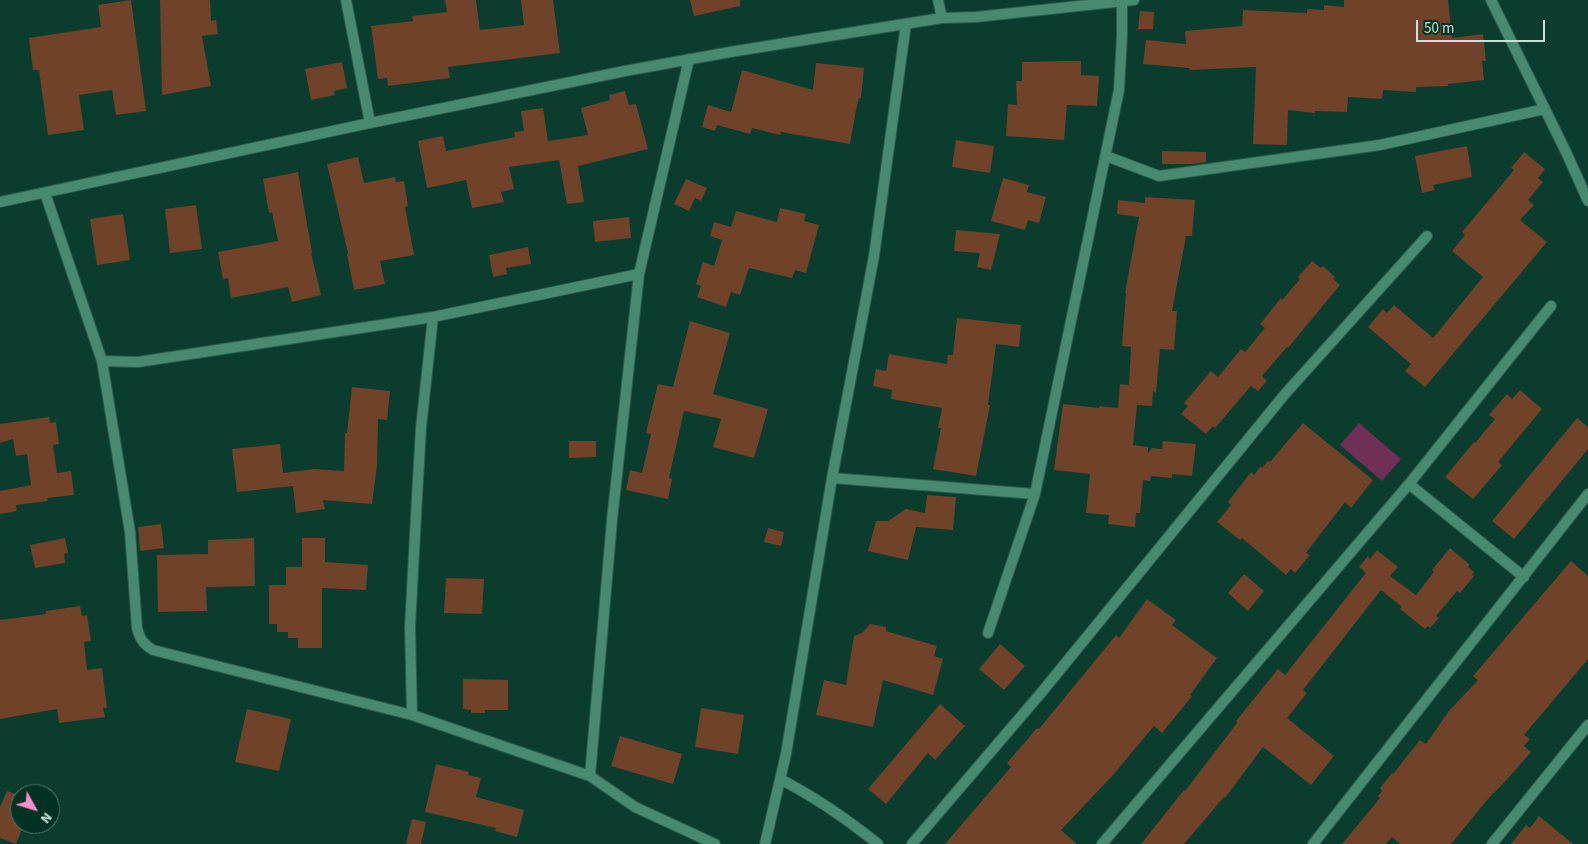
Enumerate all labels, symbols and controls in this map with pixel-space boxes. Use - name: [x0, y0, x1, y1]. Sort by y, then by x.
- scale bar: [1418, 10, 1547, 42]
- text: 50 m: [1424, 18, 1454, 39]
- north arrow: [10, 784, 60, 834]
- text: N: [35, 808, 57, 828]

